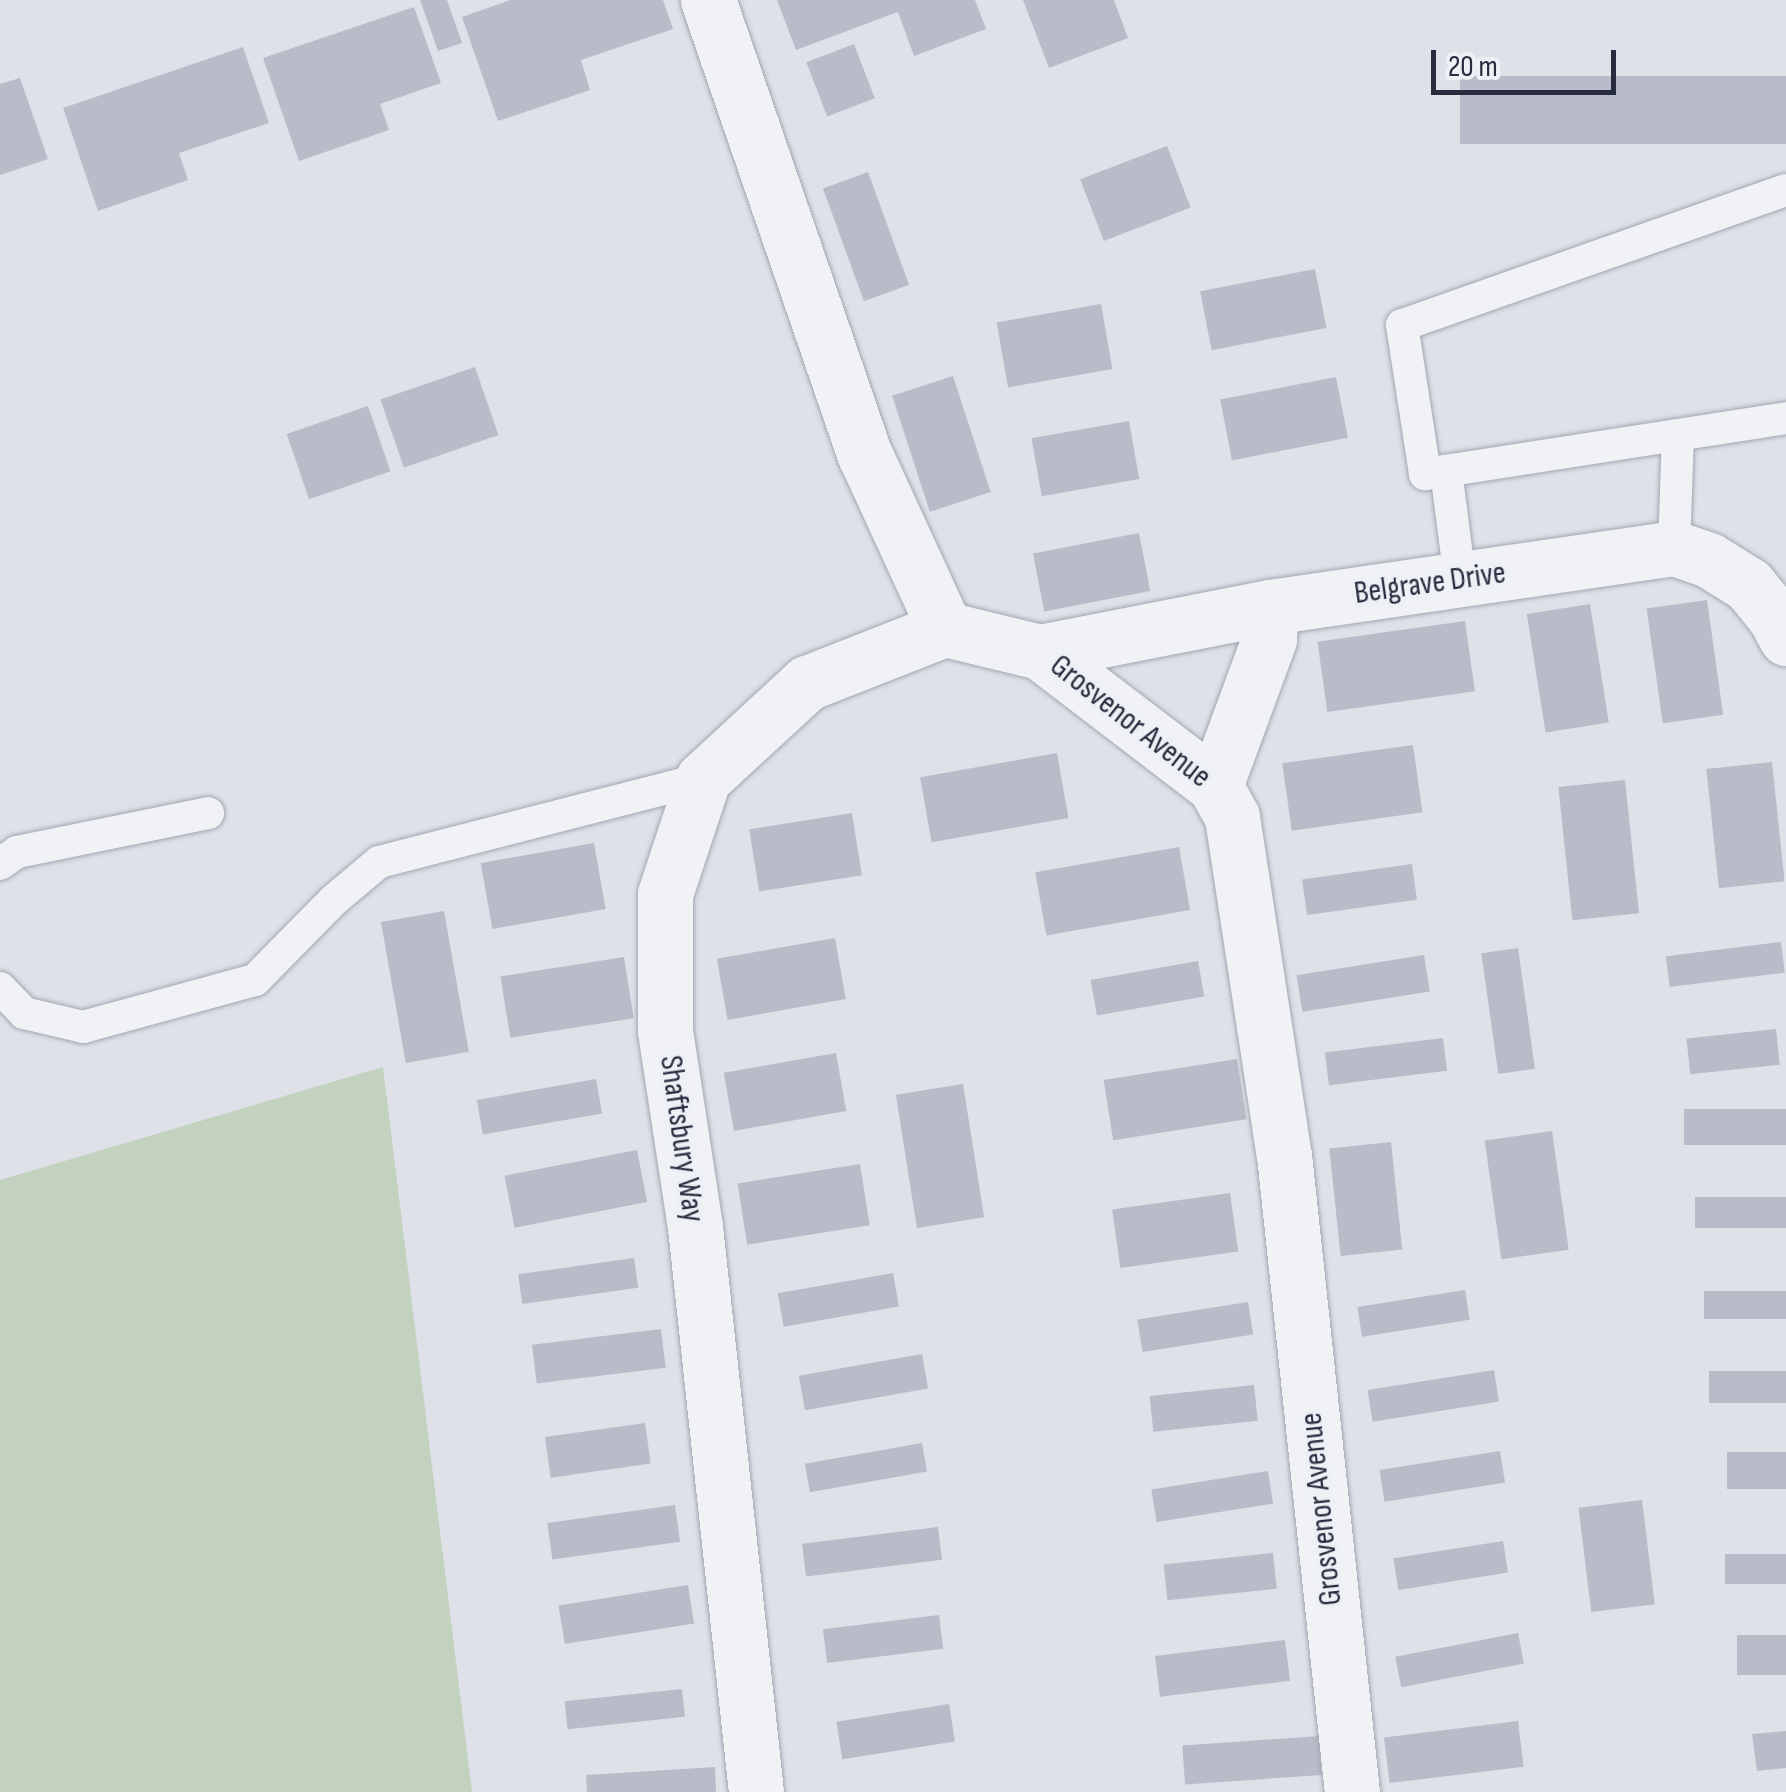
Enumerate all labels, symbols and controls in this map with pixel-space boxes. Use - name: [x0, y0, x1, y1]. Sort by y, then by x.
- scale bar: [1436, 30, 1621, 92]
- text: 20 m: [1448, 49, 1498, 85]
- street label: Belgrave Drive: [1352, 554, 1508, 614]
- street label: Grosvenor Avenue: [1042, 647, 1218, 797]
- street label: Shaftsbury Way: [650, 1053, 712, 1225]
- street label: Grosvenor Avenue: [1293, 1411, 1351, 1607]

